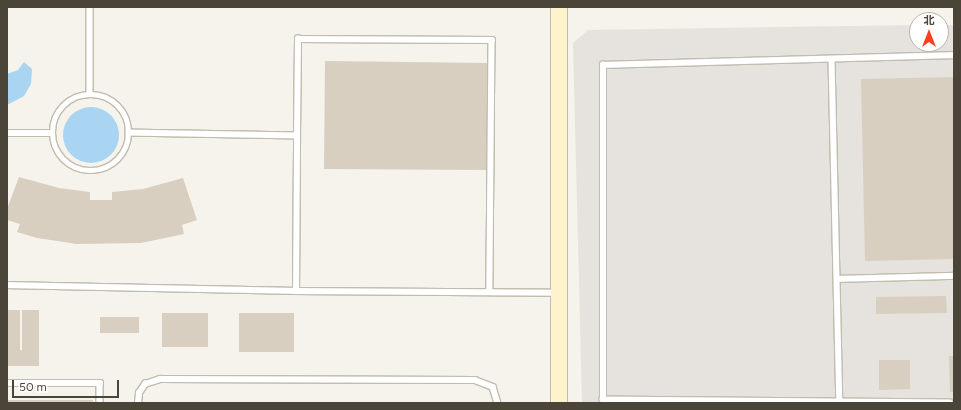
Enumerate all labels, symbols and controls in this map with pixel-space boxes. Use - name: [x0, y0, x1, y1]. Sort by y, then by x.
- north arrow: [909, 12, 949, 52]
- text: 北: [924, 14, 935, 27]
- scale bar: [14, 372, 121, 398]
- text: 50 m: [19, 380, 47, 394]

